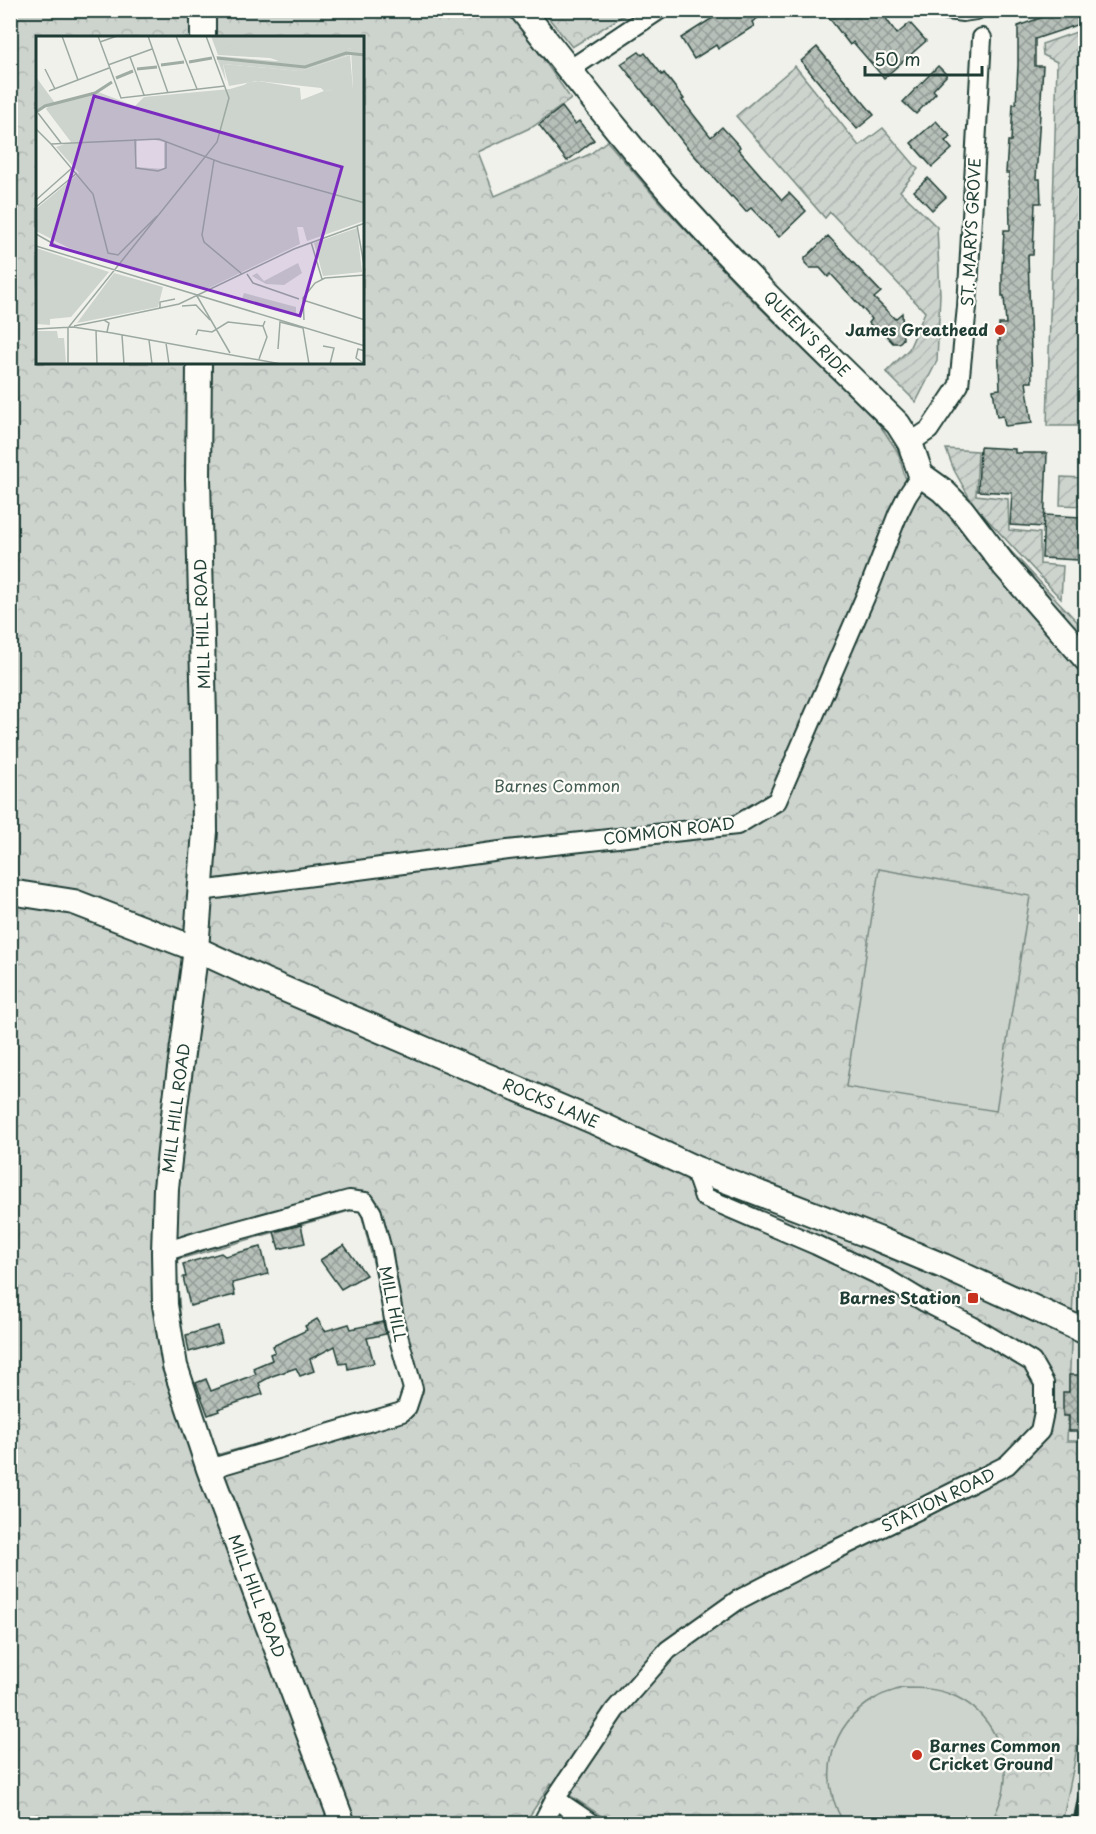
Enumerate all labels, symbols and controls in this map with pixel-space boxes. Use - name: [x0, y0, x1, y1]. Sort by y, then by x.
- inset map: [36, 36, 364, 364]
- scale bar: [865, 39, 982, 77]
- text: 50 m: [874, 45, 921, 72]
- street label: ST. MARYS GROVE: [954, 157, 986, 307]
- street label: QUEEN'S RIDE: [759, 285, 856, 382]
- place label: James Greathead: [845, 317, 988, 341]
- marker: James Greathead: [993, 323, 1007, 337]
- street label: MILL HILL ROAD: [187, 558, 215, 690]
- park label: Barnes Common: [494, 773, 620, 797]
- street label: COMMON ROAD: [602, 810, 736, 850]
- street label: MILL HILL ROAD: [155, 1042, 195, 1174]
- street label: ROCKS LANE: [499, 1071, 603, 1133]
- street label: MILL HILL: [374, 1264, 414, 1344]
- place label: Barnes Station: [839, 1285, 961, 1309]
- marker: Barnes Station: [966, 1291, 980, 1305]
- street label: STATION ROAD: [876, 1461, 999, 1537]
- street label: MILL HILL ROAD: [223, 1530, 293, 1661]
- place label: Barnes Common Cricket Ground: [929, 1733, 1061, 1775]
- marker: Barnes Common Cricket Ground: [910, 1748, 924, 1762]

